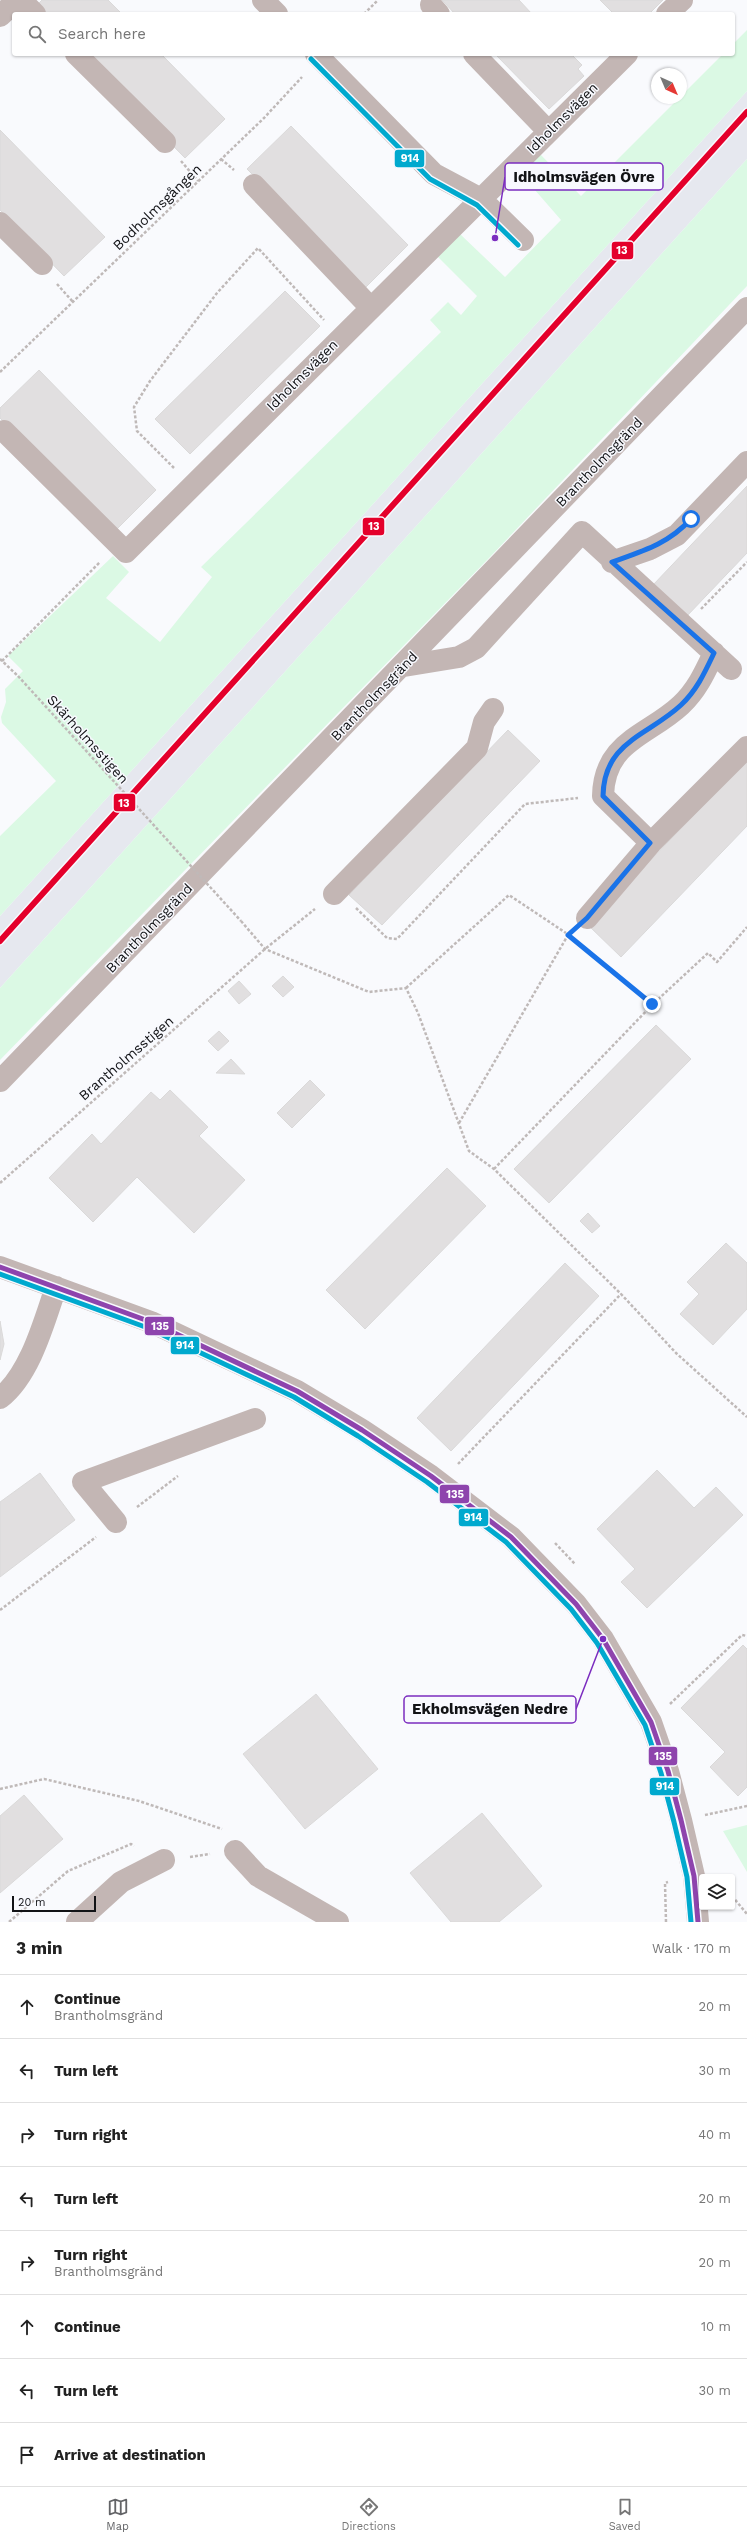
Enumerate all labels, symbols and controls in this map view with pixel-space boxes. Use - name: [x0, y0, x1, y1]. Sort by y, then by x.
- search box: [12, 12, 735, 56]
- icon: search: [26, 23, 48, 45]
- text: Search here: [58, 25, 146, 43]
- north arrow: [651, 68, 687, 104]
- street label: Idholmsvägen: [523, 79, 601, 157]
- line badge: 914: [394, 149, 425, 168]
- text: 914: [401, 152, 419, 165]
- street label: Bodholmsgången: [109, 161, 205, 253]
- callout: Idholmsvägen Övre: [505, 163, 663, 190]
- text: Idholmsvägen Övre: [513, 168, 655, 186]
- line badge: 13: [611, 241, 634, 260]
- text: 13: [616, 244, 628, 257]
- street label: Idholmsvägen: [263, 336, 341, 414]
- street label: Brantholmsgränd: [552, 414, 646, 510]
- route start: [682, 510, 700, 528]
- line badge: 13: [362, 517, 385, 536]
- text: 13: [368, 520, 380, 533]
- street label: Brantholmsgränd: [327, 648, 421, 744]
- street label: Skärholmsstigen: [44, 691, 132, 787]
- line badge: 13: [113, 793, 136, 812]
- text: 13: [118, 797, 130, 810]
- street label: Brantholmsgränd: [102, 880, 196, 976]
- route end: [643, 995, 661, 1013]
- street label: Brantholmsstigen: [75, 1013, 177, 1103]
- line badge: 135: [144, 1316, 175, 1336]
- text: 135: [151, 1320, 169, 1333]
- line badge: 914: [170, 1336, 200, 1355]
- text: 914: [176, 1339, 194, 1352]
- line badge: 135: [439, 1484, 470, 1504]
- text: 135: [446, 1488, 464, 1501]
- line badge: 914: [458, 1508, 489, 1527]
- text: 914: [464, 1511, 482, 1524]
- callout: Ekholmsvägen Nedre: [404, 1696, 576, 1723]
- text: Ekholmsvägen Nedre: [412, 1700, 568, 1718]
- line badge: 135: [648, 1746, 678, 1766]
- text: 135: [654, 1750, 672, 1763]
- line badge: 914: [649, 1777, 680, 1796]
- text: 914: [656, 1780, 674, 1793]
- map controls: [699, 1874, 735, 1910]
- button: layers: [699, 1874, 735, 1910]
- scale bar: [12, 1894, 96, 1913]
- text: 20 m: [18, 1896, 46, 1909]
- text: 3 min: [16, 1938, 62, 1958]
- text: Walk · 170 m: [652, 1941, 731, 1956]
- text: Continue: [54, 1990, 121, 2008]
- icon: ahead: [16, 1996, 38, 2018]
- text: 20 m: [699, 1999, 731, 2014]
- text: Brantholmsgränd: [54, 2008, 163, 2023]
- icon: left: [16, 2060, 38, 2082]
- text: Turn left: [54, 2062, 118, 2080]
- text: 30 m: [699, 2063, 731, 2078]
- icon: right: [16, 2124, 38, 2146]
- text: Turn right: [54, 2126, 127, 2144]
- text: 40 m: [698, 2127, 731, 2142]
- icon: left: [16, 2188, 38, 2210]
- text: Turn left: [54, 2190, 118, 2208]
- text: 20 m: [699, 2191, 731, 2206]
- text: Turn right: [54, 2246, 127, 2264]
- icon: right: [16, 2252, 38, 2274]
- text: 20 m: [699, 2255, 731, 2270]
- text: Brantholmsgränd: [54, 2264, 163, 2279]
- icon: ahead: [16, 2316, 38, 2338]
- text: Continue: [54, 2318, 121, 2336]
- text: 10 m: [701, 2319, 731, 2334]
- icon: left: [16, 2380, 38, 2402]
- text: Turn left: [54, 2382, 118, 2400]
- text: 30 m: [699, 2383, 731, 2398]
- icon: arrive: [16, 2444, 38, 2466]
- text: Arrive at destination: [54, 2446, 206, 2464]
- tab: Map: [106, 2496, 129, 2533]
- tab: Directions: [342, 2496, 396, 2533]
- tab: Saved: [609, 2496, 641, 2533]

